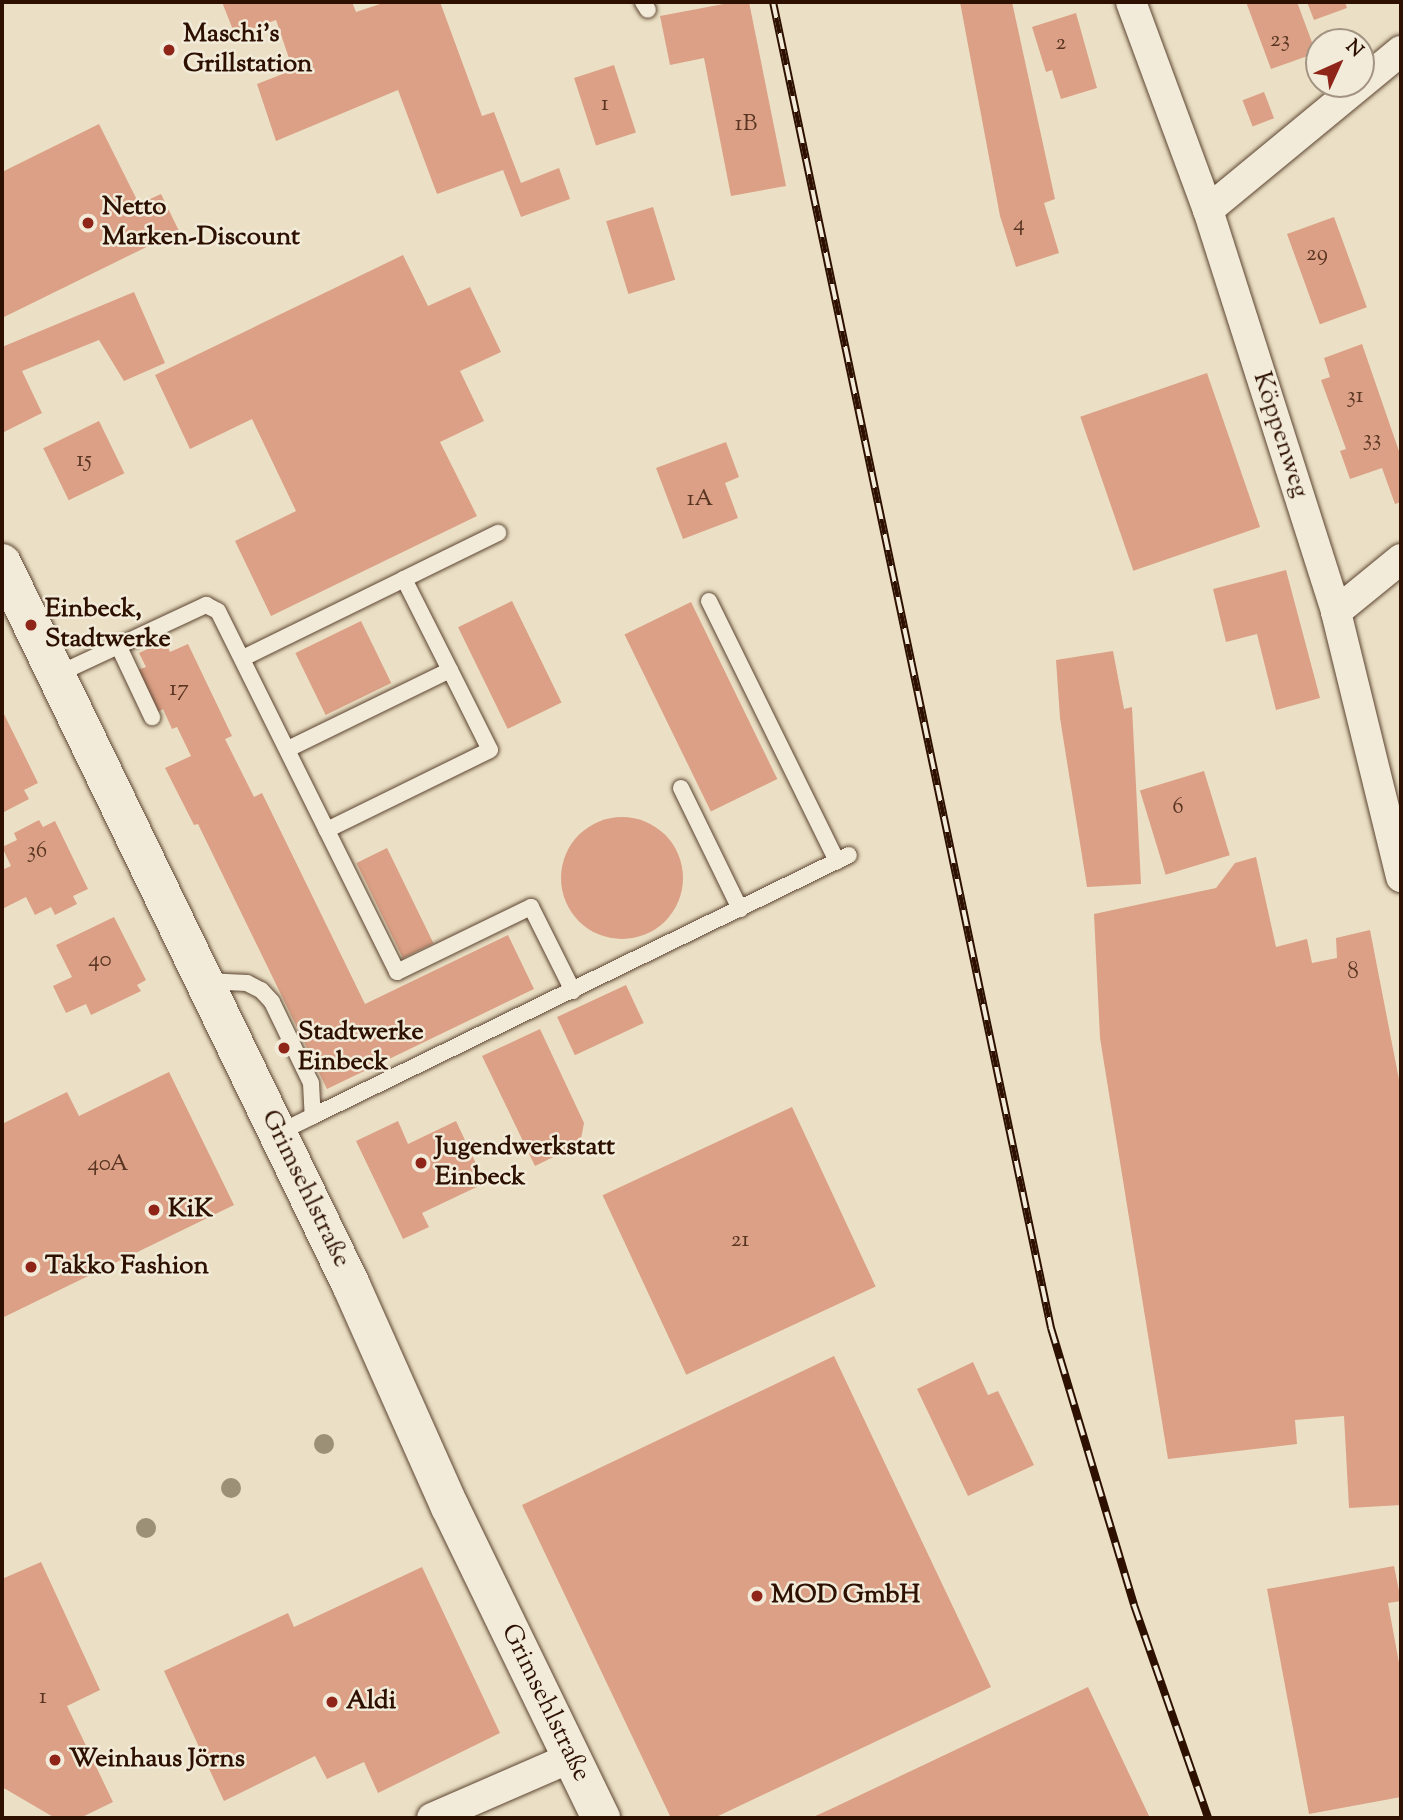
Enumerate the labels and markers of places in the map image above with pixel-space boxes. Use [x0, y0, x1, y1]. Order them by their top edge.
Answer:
place label: Maschi's Grillstation [183, 19, 312, 80]
marker: Maschi's Grillstation [161, 42, 177, 58]
place label: Netto Marken-Discount [102, 192, 300, 254]
marker: Netto Marken-Discount [80, 215, 96, 231]
place label: Einbeck, Stadtwerke [45, 594, 171, 656]
marker: Einbeck, Stadtwerke [23, 617, 39, 633]
place label: Stadtwerke Einbeck [298, 1017, 424, 1078]
marker: Stadtwerke Einbeck [276, 1040, 292, 1056]
place label: Jugendwerkstatt Einbeck [435, 1132, 615, 1194]
marker: Jugendwerkstatt Einbeck [413, 1155, 429, 1171]
place label: KiK [168, 1194, 213, 1226]
marker: KiK [146, 1202, 162, 1218]
place label: Takko Fashion [45, 1251, 209, 1283]
marker: Takko Fashion [23, 1259, 39, 1275]
place label: MOD GmbH [771, 1580, 920, 1612]
marker: MOD GmbH [749, 1588, 765, 1604]
place label: Aldi [346, 1686, 396, 1718]
marker: Aldi [324, 1694, 340, 1710]
place label: Weinhaus Jörns [69, 1744, 245, 1776]
marker: Weinhaus Jörns [47, 1752, 63, 1768]

